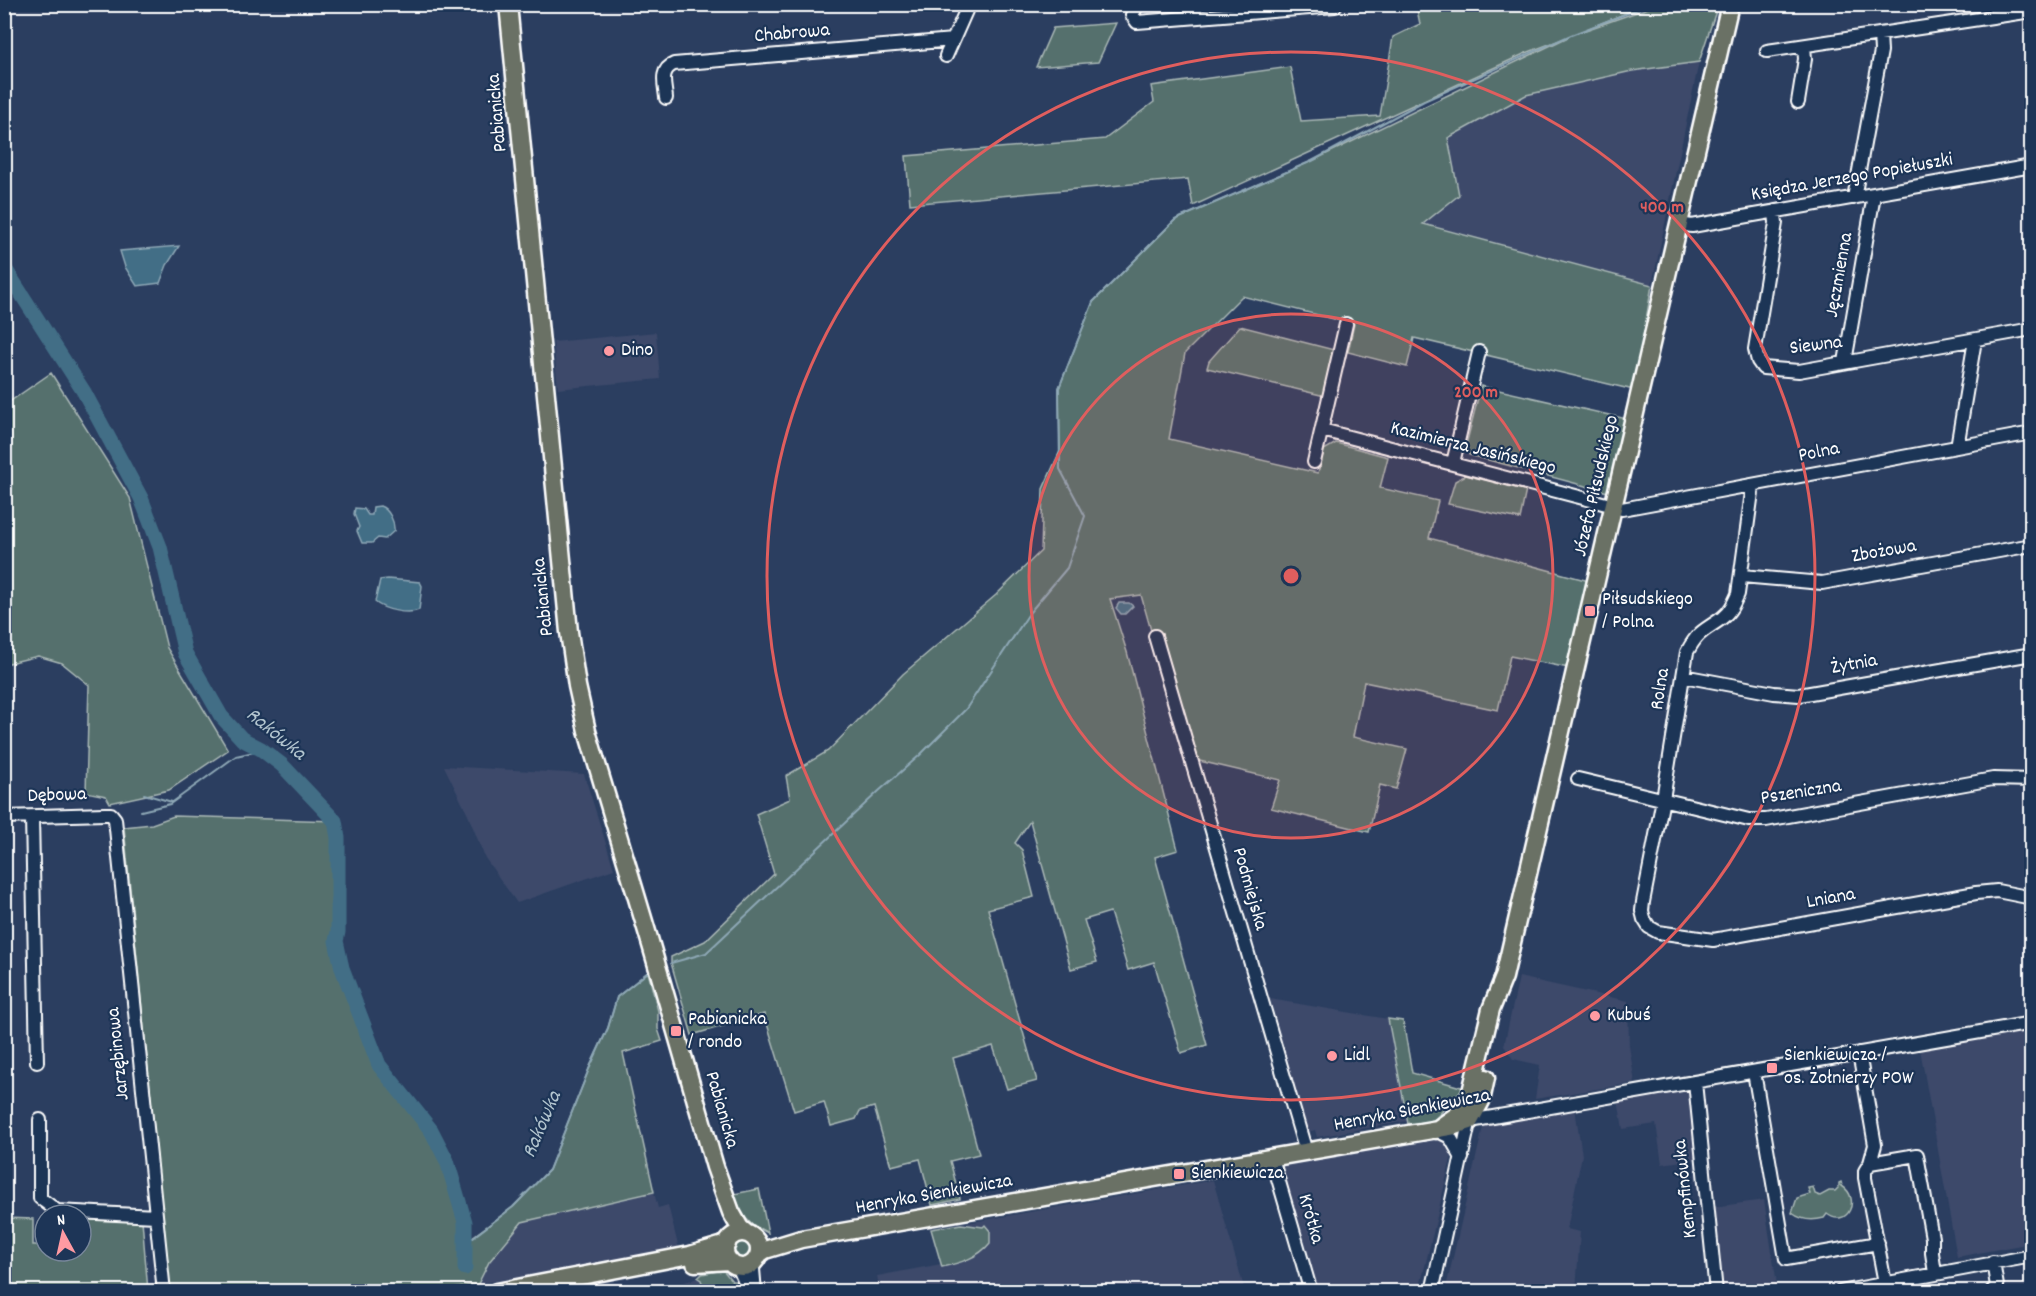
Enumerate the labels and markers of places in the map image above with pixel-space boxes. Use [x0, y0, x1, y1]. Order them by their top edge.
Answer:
place label: Dino [621, 337, 653, 365]
marker: Dino [602, 344, 616, 358]
centre of rings [1281, 566, 1301, 586]
place label: Piłsudskiego / Polna [1602, 586, 1693, 637]
marker: Piłsudskiego / Polna [1583, 604, 1597, 618]
place label: Kubuś [1607, 1002, 1651, 1030]
place label: Pabianicka / rondo [688, 1006, 767, 1057]
marker: Kubuś [1588, 1009, 1602, 1023]
marker: Pabianicka / rondo [669, 1024, 683, 1038]
place label: Lidl [1344, 1042, 1370, 1070]
place label: Sienkiewicza / os. Żołnierzy POW [1784, 1042, 1914, 1093]
marker: Lidl [1325, 1049, 1339, 1063]
marker: Sienkiewicza / os. Żołnierzy POW [1765, 1061, 1779, 1075]
place label: Sienkiewicza [1191, 1160, 1284, 1188]
marker: Sienkiewicza [1172, 1167, 1186, 1181]

